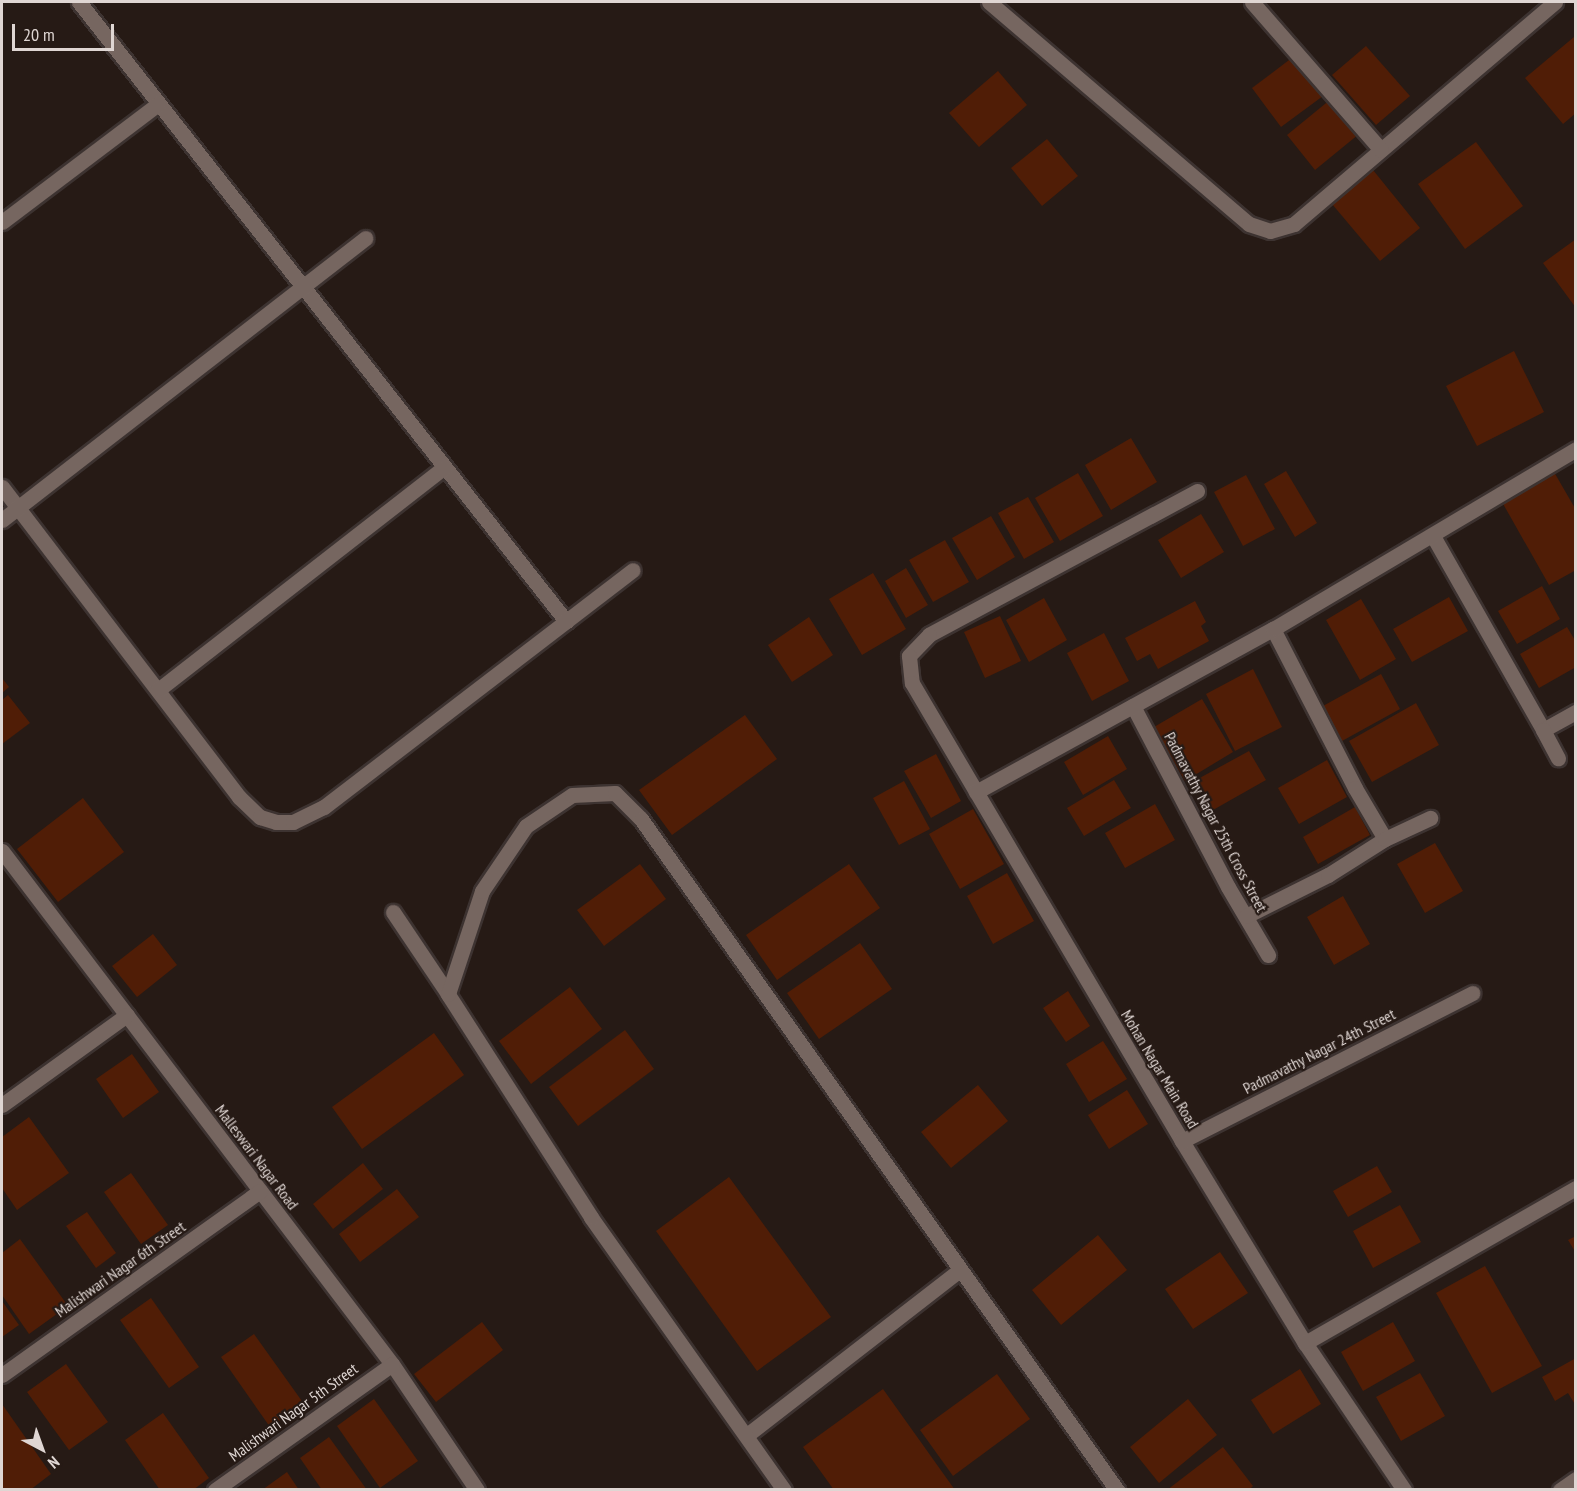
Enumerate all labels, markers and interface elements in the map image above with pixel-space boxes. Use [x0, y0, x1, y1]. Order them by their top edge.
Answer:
scale bar [15, 12, 117, 50]
text: 20 m [23, 23, 55, 46]
street label: Padmavathy Nagar 25th Cross Street [1160, 729, 1272, 915]
street label: Padmavathy Nagar 24th Street [1239, 1004, 1399, 1098]
street label: Mohan Nagar Main Road [1117, 1006, 1203, 1132]
street label: Malleswari Nagar Road [211, 1101, 303, 1213]
street label: Malishwari Nagar 6th Street [51, 1217, 189, 1321]
street label: Malishwari Nagar 5th Street [225, 1359, 361, 1465]
north arrow [12, 1419, 72, 1479]
text: N [44, 1452, 64, 1473]

